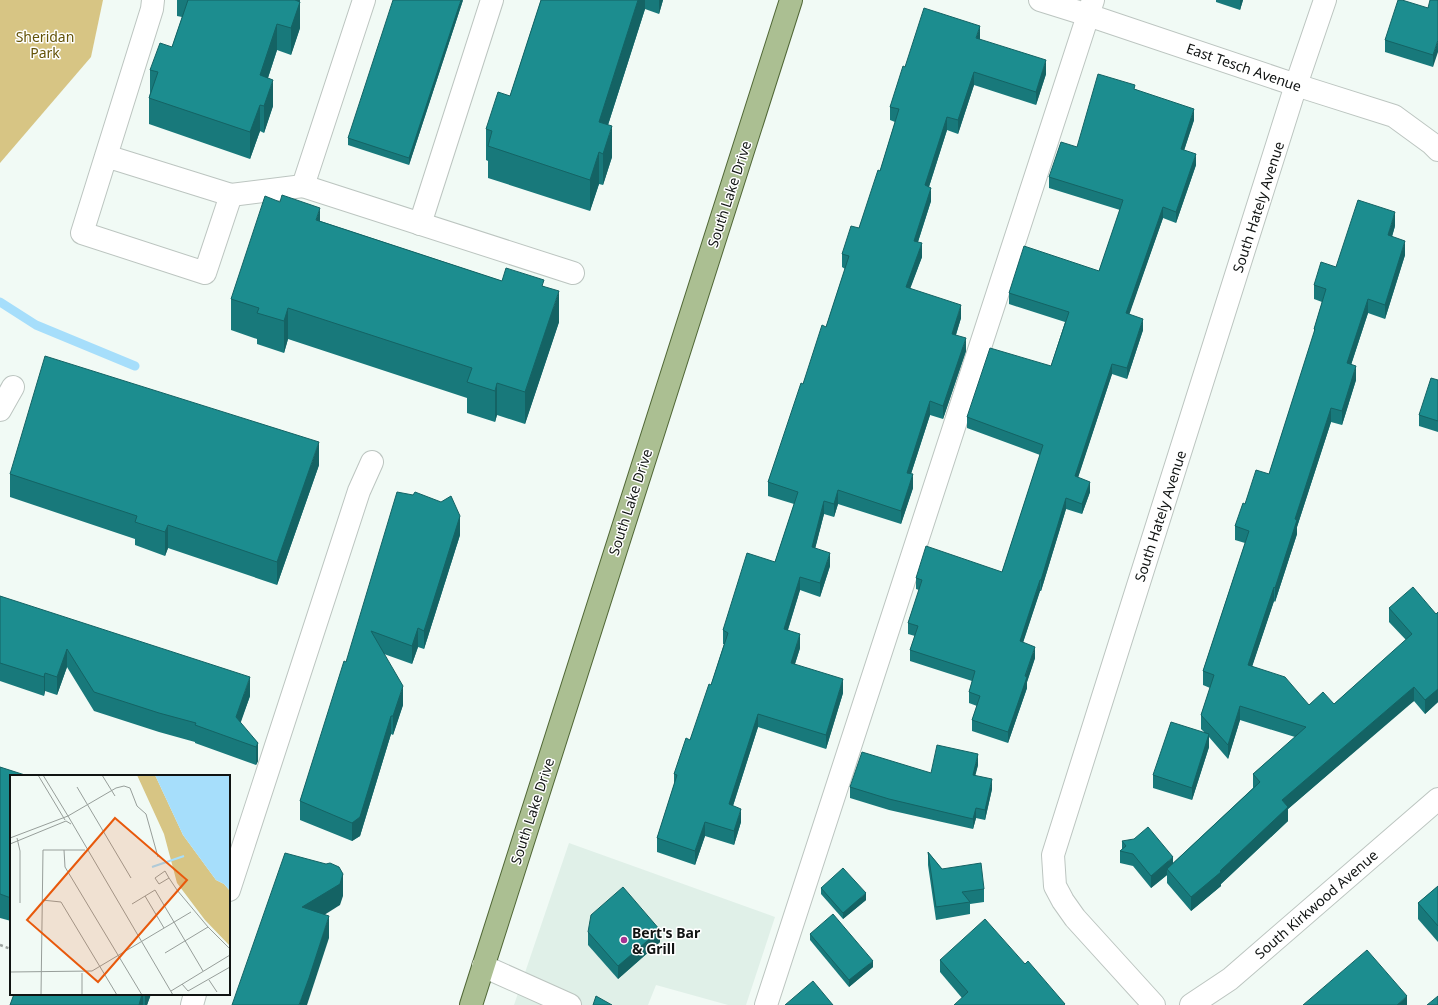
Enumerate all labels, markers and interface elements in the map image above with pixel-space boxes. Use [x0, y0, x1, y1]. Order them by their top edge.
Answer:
park label: Sheridan Park [16, 27, 74, 62]
street label: East Tesch Avenue [1184, 38, 1304, 96]
street label: South Lake Drive [703, 138, 755, 250]
street label: South Hately Avenue [1228, 139, 1288, 275]
street label: South Lake Drive [604, 446, 656, 558]
street label: South Hately Avenue [1130, 448, 1190, 584]
street label: South Lake Drive [506, 755, 558, 867]
inset map [10, 775, 230, 995]
street label: South Kirkwood Avenue [1251, 845, 1382, 963]
place label: Bert's Bar & Grill [632, 923, 701, 958]
marker: Bert's Bar & Grill [619, 935, 629, 945]

